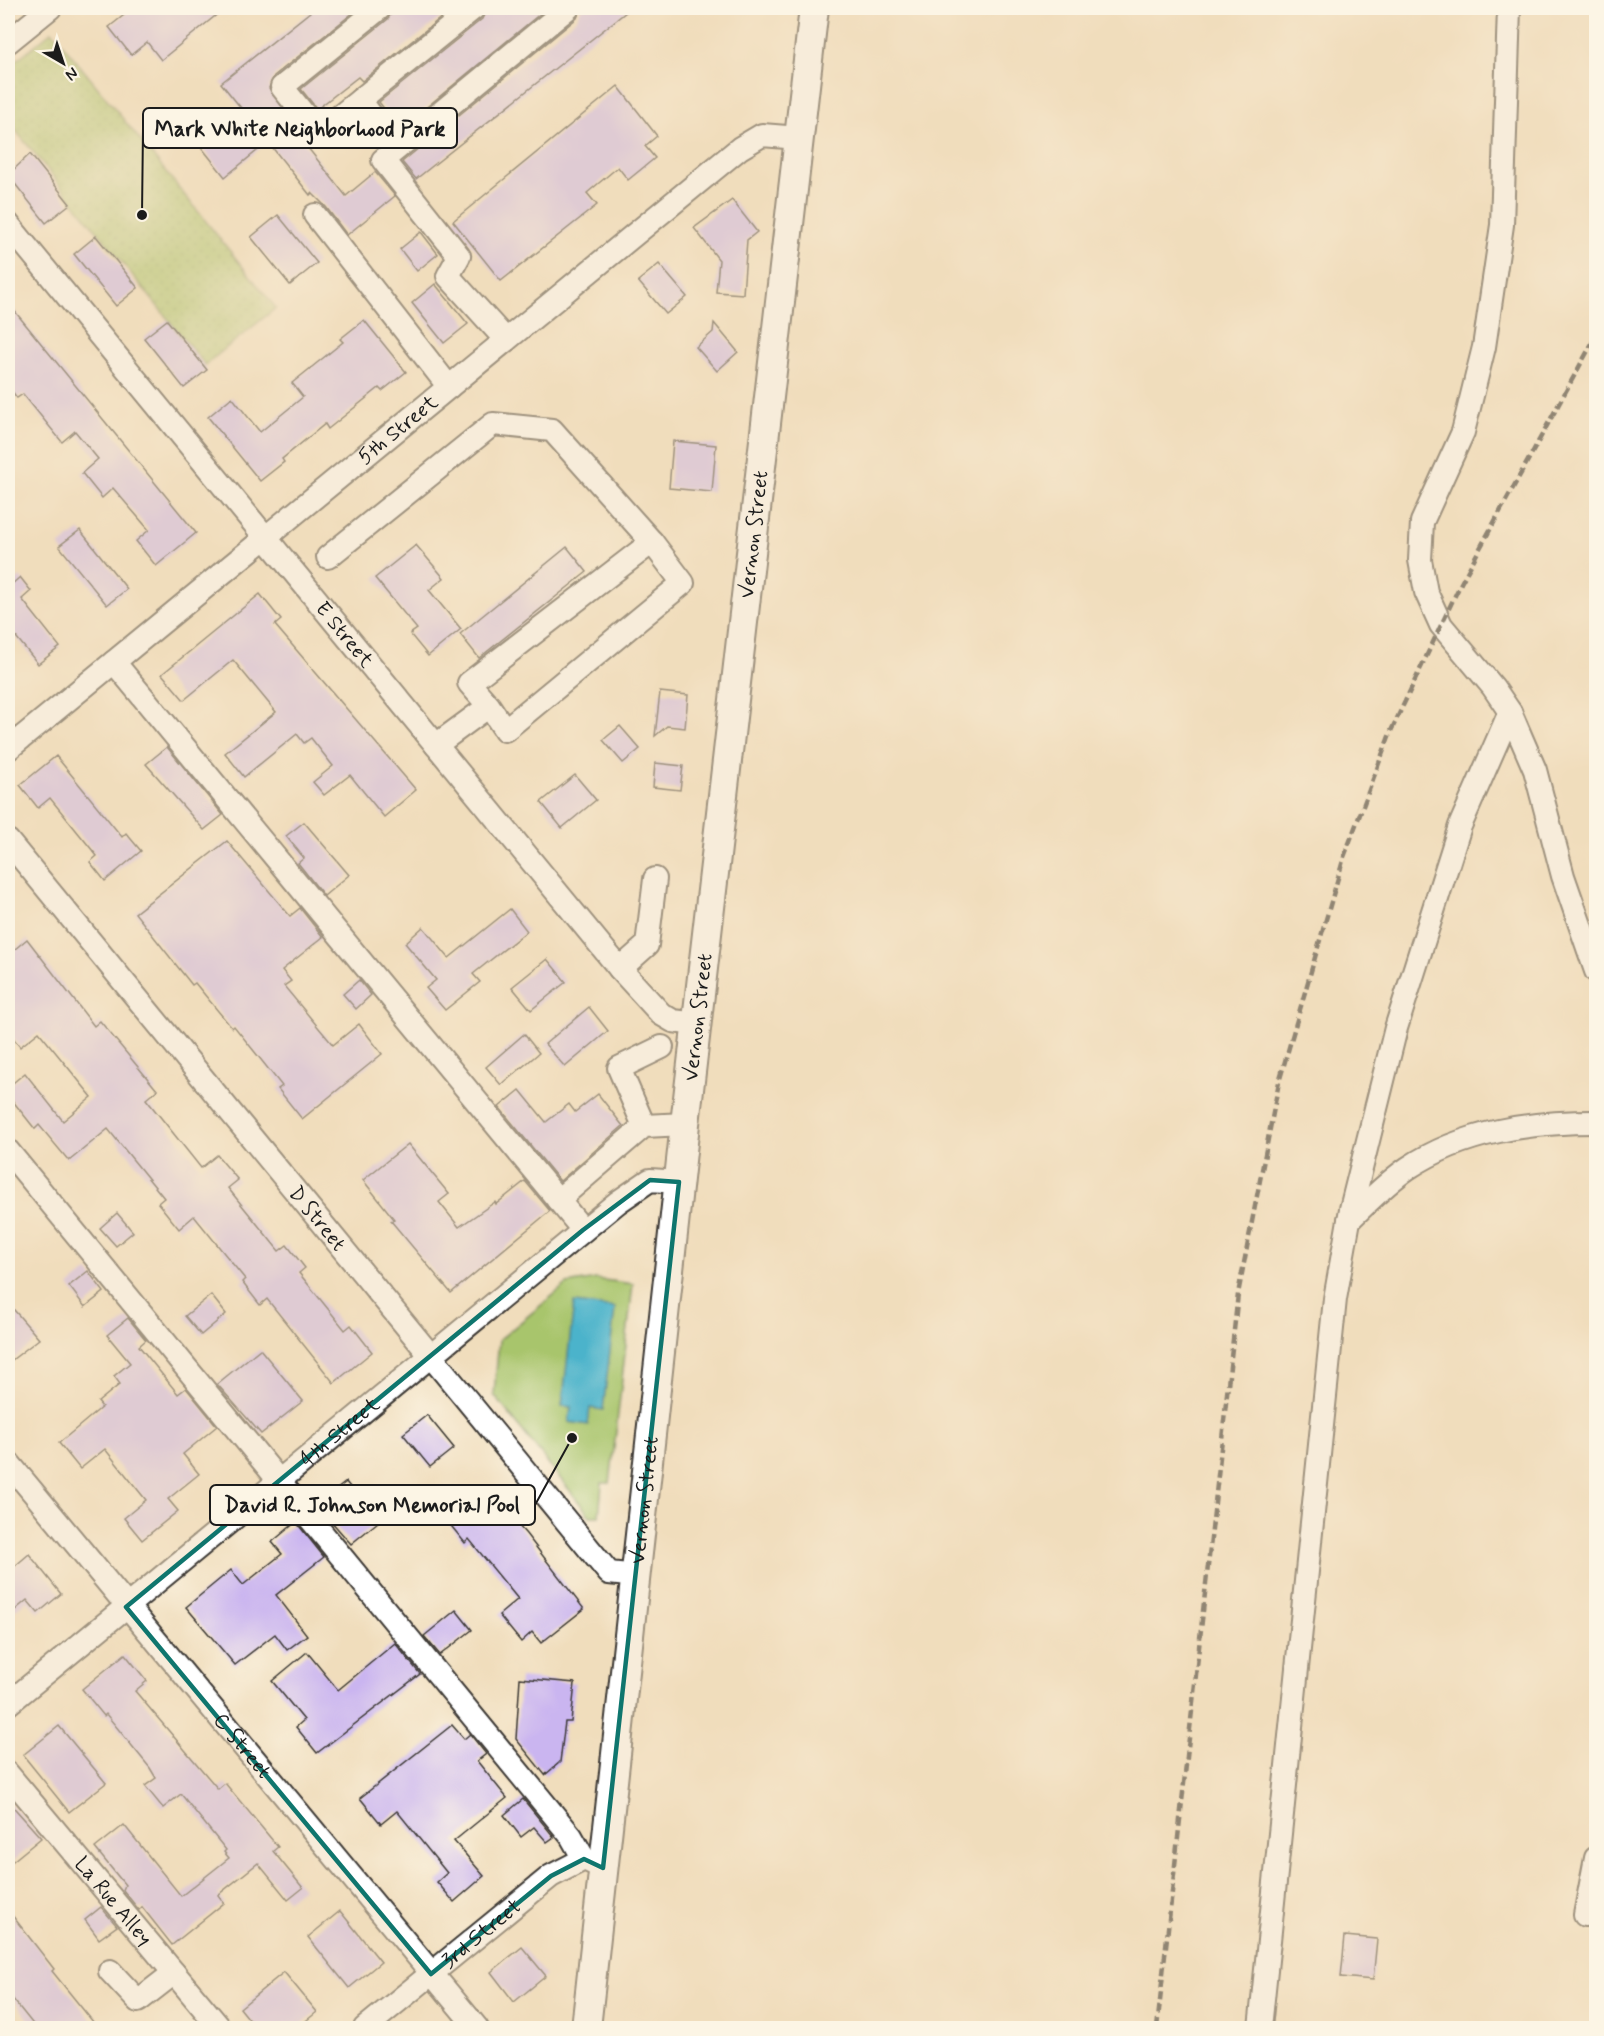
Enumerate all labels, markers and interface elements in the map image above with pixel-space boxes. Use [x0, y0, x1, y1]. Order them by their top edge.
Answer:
north arrow [33, 33, 93, 93]
text: N [61, 62, 82, 85]
callout: Mark White Neighborhood Park [143, 108, 457, 148]
text: Mark White Neighborhood Park [155, 116, 445, 145]
street label: 5th Street [352, 388, 445, 471]
street label: Vernon Street [733, 469, 775, 600]
street label: E Street [309, 596, 380, 675]
street label: Vernon Street [677, 952, 720, 1083]
street label: D Street [282, 1180, 352, 1257]
street label: 4th Street [294, 1391, 386, 1473]
street label: Vernon Street [624, 1435, 666, 1566]
callout: David R. Johnson Memorial Pool [210, 1485, 535, 1525]
text: David R. Johnson Memorial Pool [224, 1492, 521, 1520]
street label: C Street [207, 1707, 278, 1785]
street label: La Rue Alley [68, 1851, 158, 1952]
street label: 3rd Street [436, 1893, 528, 1975]

